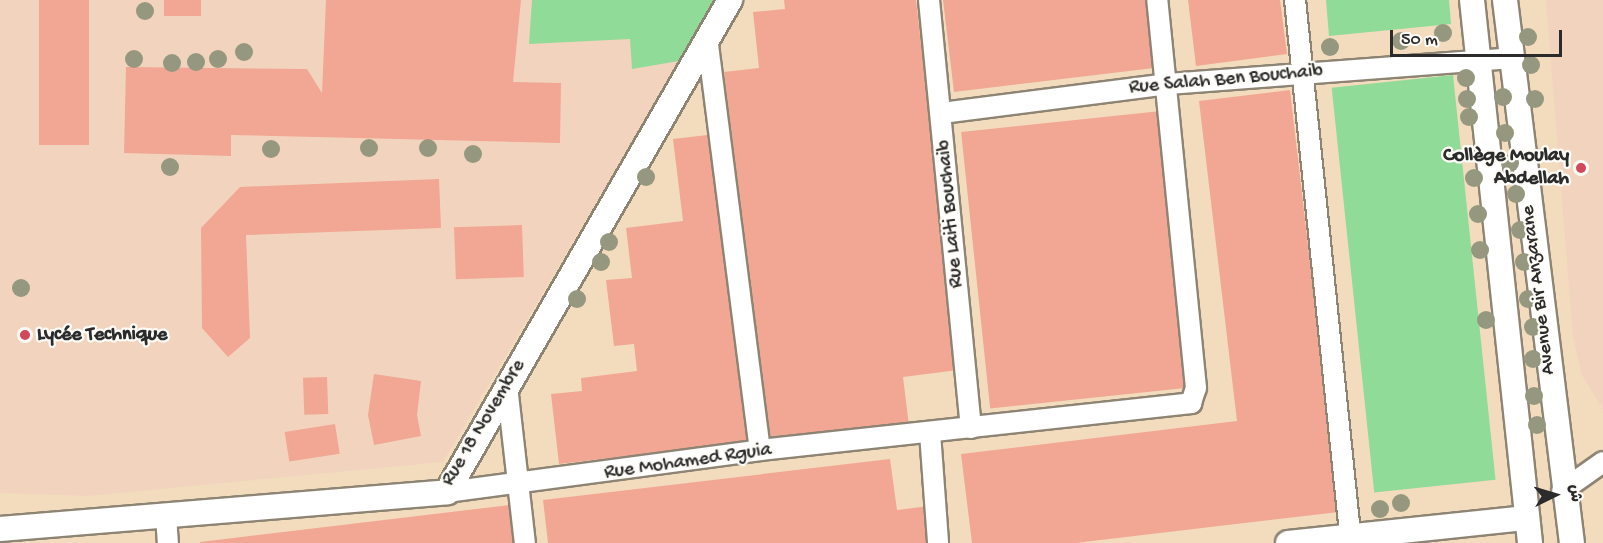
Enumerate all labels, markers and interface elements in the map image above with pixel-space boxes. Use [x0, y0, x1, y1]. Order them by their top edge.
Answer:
scale bar [1393, 18, 1566, 56]
text: 50 m [1401, 30, 1438, 51]
street label: Rue Salah Ben Bouchaib [1128, 60, 1324, 100]
street label: Rue Laiti Bouchaib [933, 139, 969, 289]
place label: Collège Moulay Abdellah [1443, 144, 1569, 191]
marker: Collège Moulay Abdellah [1574, 161, 1588, 175]
street label: Avenue Bir Anzarane [1517, 204, 1561, 376]
place label: Lycée Technique [37, 323, 167, 347]
marker: Lycée Technique [18, 328, 32, 342]
street label: Rue 18 Novembre [437, 355, 531, 491]
street label: Rue Mohamed Rguia [603, 438, 773, 486]
north arrow [1525, 465, 1585, 525]
text: ش [1563, 484, 1584, 503]

